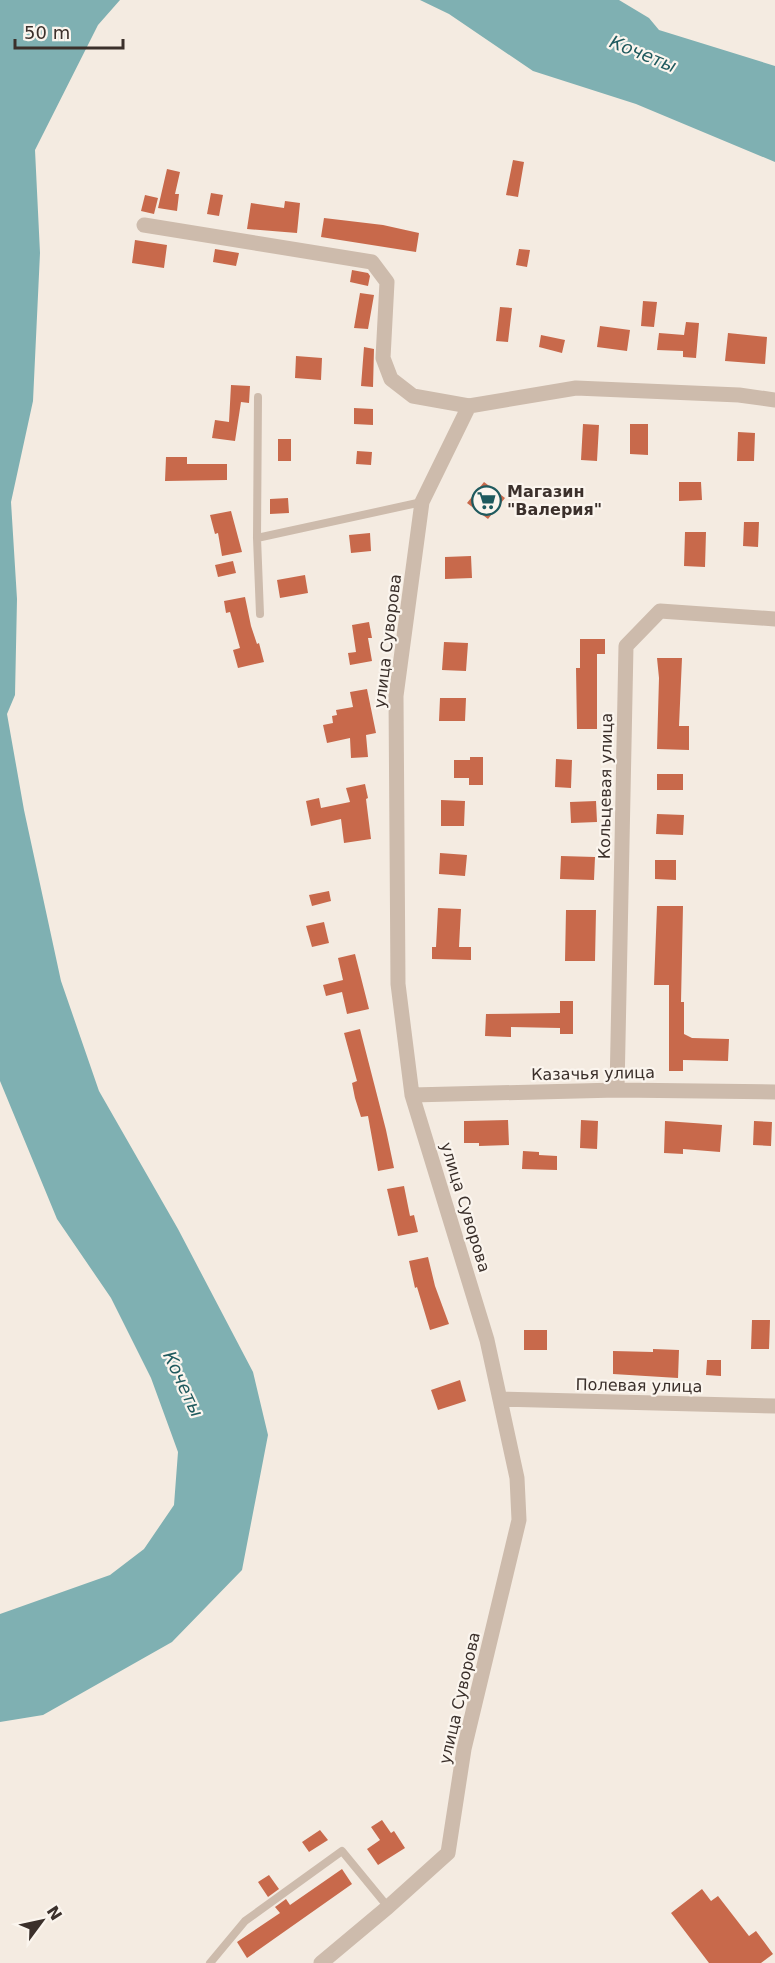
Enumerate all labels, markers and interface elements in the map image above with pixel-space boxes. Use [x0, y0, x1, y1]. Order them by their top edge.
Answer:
scale bar [15, 12, 123, 50]
text: 50 m [24, 22, 70, 43]
water label: Кочеты [607, 31, 680, 76]
place label: Магазин "Валерия" [507, 482, 602, 519]
supermarket icon: Магазин "Валерия" [470, 484, 502, 516]
street label: улица Суворова [370, 573, 405, 709]
street label: Кольцевая улица [595, 713, 616, 859]
street label: Казачья улица [531, 1063, 655, 1084]
street label: улица Суворова [437, 1140, 494, 1274]
water label: Кочеты [159, 1348, 208, 1420]
street label: Полевая улица [576, 1375, 702, 1396]
street label: улица Суворова [435, 1630, 484, 1766]
north arrow [12, 1891, 72, 1951]
text: N [43, 1902, 66, 1924]

